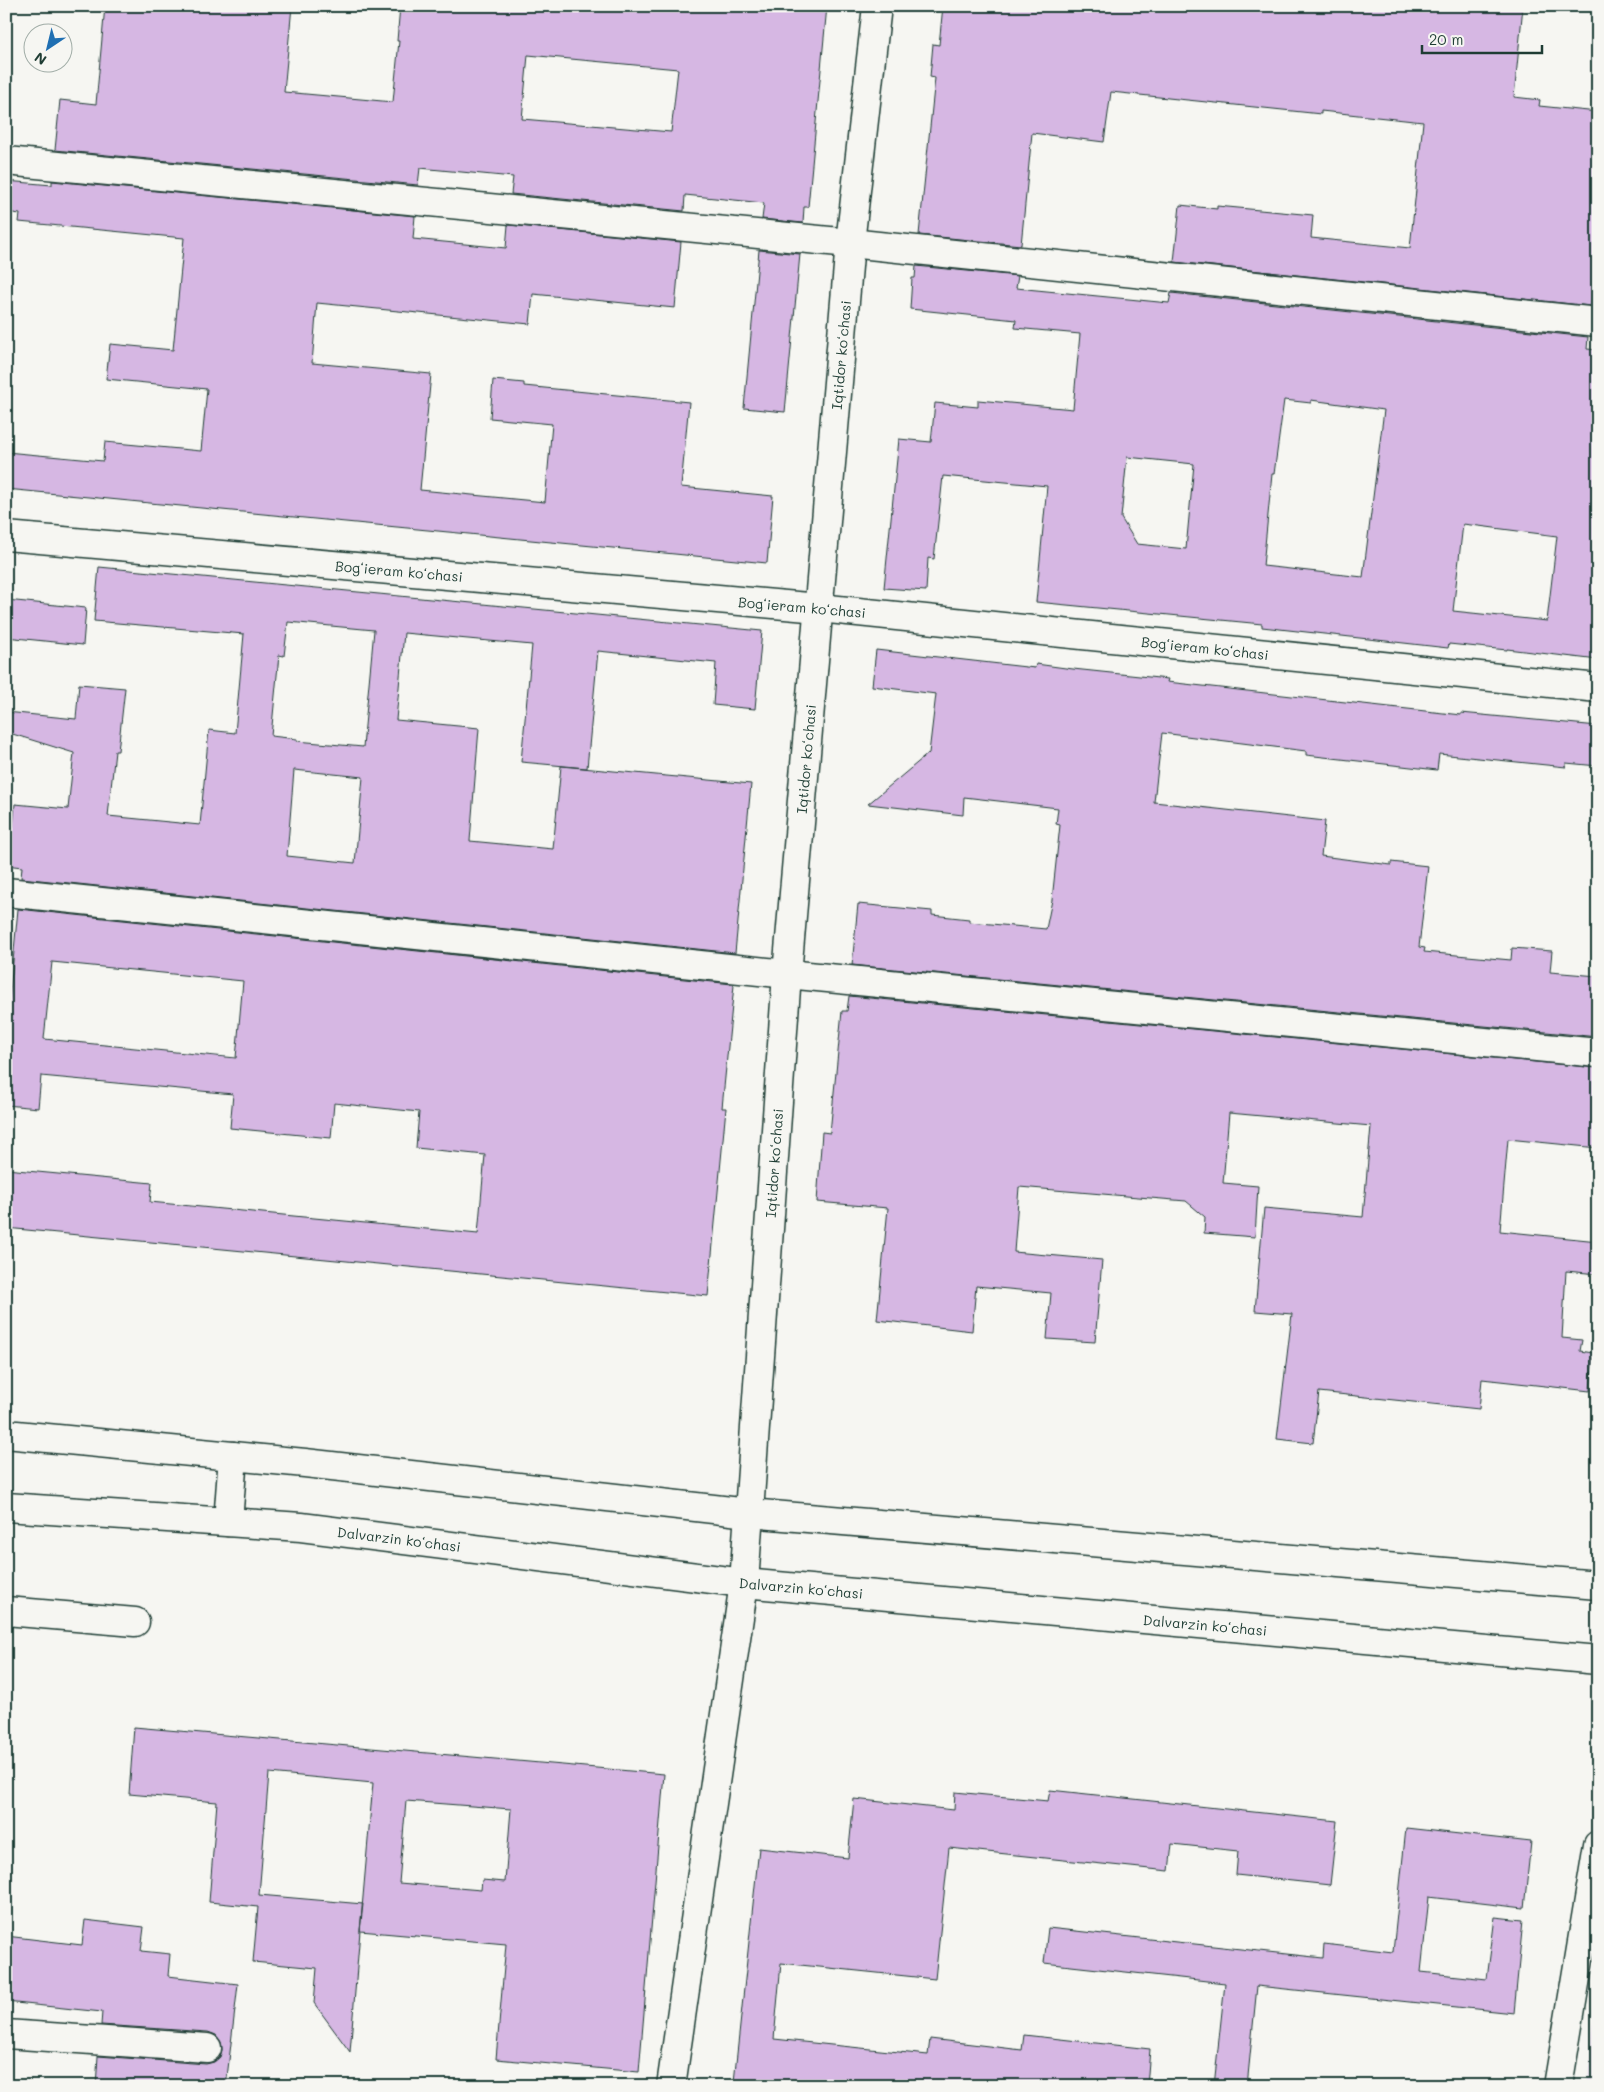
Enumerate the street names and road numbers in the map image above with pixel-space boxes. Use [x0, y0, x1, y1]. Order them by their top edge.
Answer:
street label: Iqtidor koʻchasi [827, 300, 855, 410]
street label: Bogʻieram koʻchasi [334, 556, 464, 586]
street label: Bogʻieram koʻchasi [737, 592, 867, 622]
street label: Bogʻieram koʻchasi [1140, 632, 1270, 664]
street label: Iqtidor koʻchasi [792, 704, 820, 814]
street label: Iqtidor koʻchasi [761, 1108, 787, 1218]
street label: Dalvarzin koʻchasi [336, 1522, 462, 1556]
street label: Dalvarzin koʻchasi [738, 1573, 864, 1603]
street label: Dalvarzin koʻchasi [1142, 1610, 1268, 1640]

